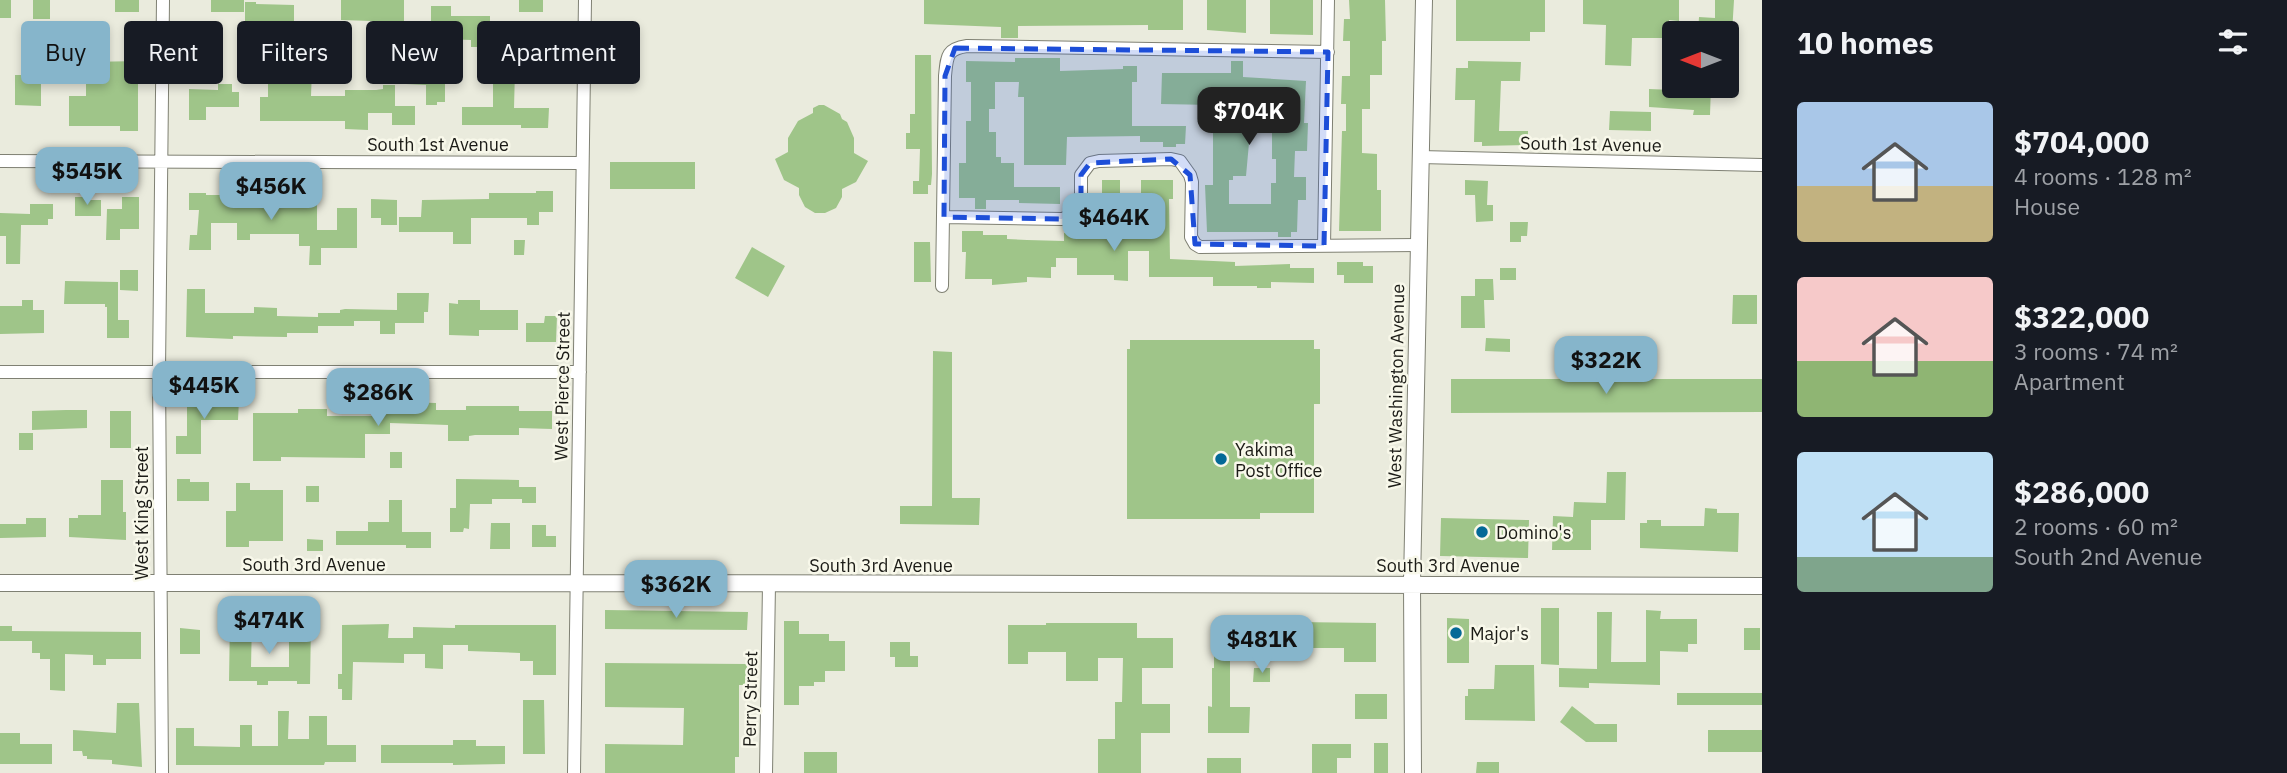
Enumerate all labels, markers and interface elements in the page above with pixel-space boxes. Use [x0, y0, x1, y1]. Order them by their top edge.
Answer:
chip: Buy [21, 21, 110, 84]
chip: Rent [124, 21, 223, 84]
chip: Filters [237, 21, 352, 84]
chip: New [366, 21, 463, 84]
chip: Apartment [477, 21, 640, 84]
north arrow [1662, 21, 1740, 98]
map controls [1662, 21, 1739, 98]
text: 10 homes [1797, 23, 1934, 62]
icon: filters [2214, 23, 2252, 61]
pin: $704K [1200, 88, 1298, 147]
text: $704K [1213, 95, 1285, 125]
text: $704,000 [2014, 122, 2149, 161]
icon: home [1853, 130, 1937, 214]
street label: South 1st Avenue [1520, 131, 1662, 157]
street label: South 1st Avenue [367, 133, 509, 156]
pin: $545K [38, 148, 136, 207]
text: $545K [51, 155, 123, 185]
text: 4 rooms · 128 m² [2014, 161, 2192, 191]
pin: $456K [222, 162, 320, 222]
text: $456K [235, 170, 307, 200]
text: House [2014, 191, 2080, 221]
pin: $464K [1065, 194, 1163, 253]
text: $464K [1078, 201, 1150, 231]
street label: West Washington Avenue [1383, 283, 1409, 488]
text: $322,000 [2014, 297, 2149, 336]
icon: home [1853, 305, 1937, 389]
street label: West Pierce Street [549, 311, 575, 461]
pin: $322K [1557, 336, 1655, 396]
text: 3 rooms · 74 m² [2014, 336, 2178, 366]
text: $322K [1570, 344, 1642, 374]
pin: $445K [155, 362, 253, 421]
text: Apartment [2014, 366, 2125, 396]
pin: $286K [329, 368, 427, 428]
text: $445K [168, 369, 240, 399]
text: $286K [342, 376, 414, 406]
place label: Yakima Post Office [1235, 438, 1323, 482]
street label: West King Street [130, 446, 153, 580]
marker: Yakima Post Office [1213, 451, 1229, 467]
text: $286,000 [2014, 472, 2149, 511]
icon: home [1853, 480, 1937, 564]
text: 2 rooms · 60 m² [2014, 511, 2178, 541]
place label: Domino's [1496, 521, 1571, 544]
marker: Domino's [1474, 524, 1490, 540]
text: South 2nd Avenue [2014, 541, 2202, 571]
street label: South 3rd Avenue [242, 553, 386, 576]
street label: South 3rd Avenue [809, 554, 953, 577]
street label: South 3rd Avenue [1376, 554, 1520, 577]
pin: $362K [627, 560, 725, 620]
text: $362K [640, 568, 712, 598]
pin: $474K [220, 596, 318, 656]
text: $474K [233, 604, 305, 634]
pin: $481K [1213, 616, 1311, 675]
place label: Major's [1470, 622, 1529, 645]
text: $481K [1226, 623, 1298, 653]
marker: Major's [1448, 625, 1464, 641]
street label: Perry Street [738, 651, 762, 747]

